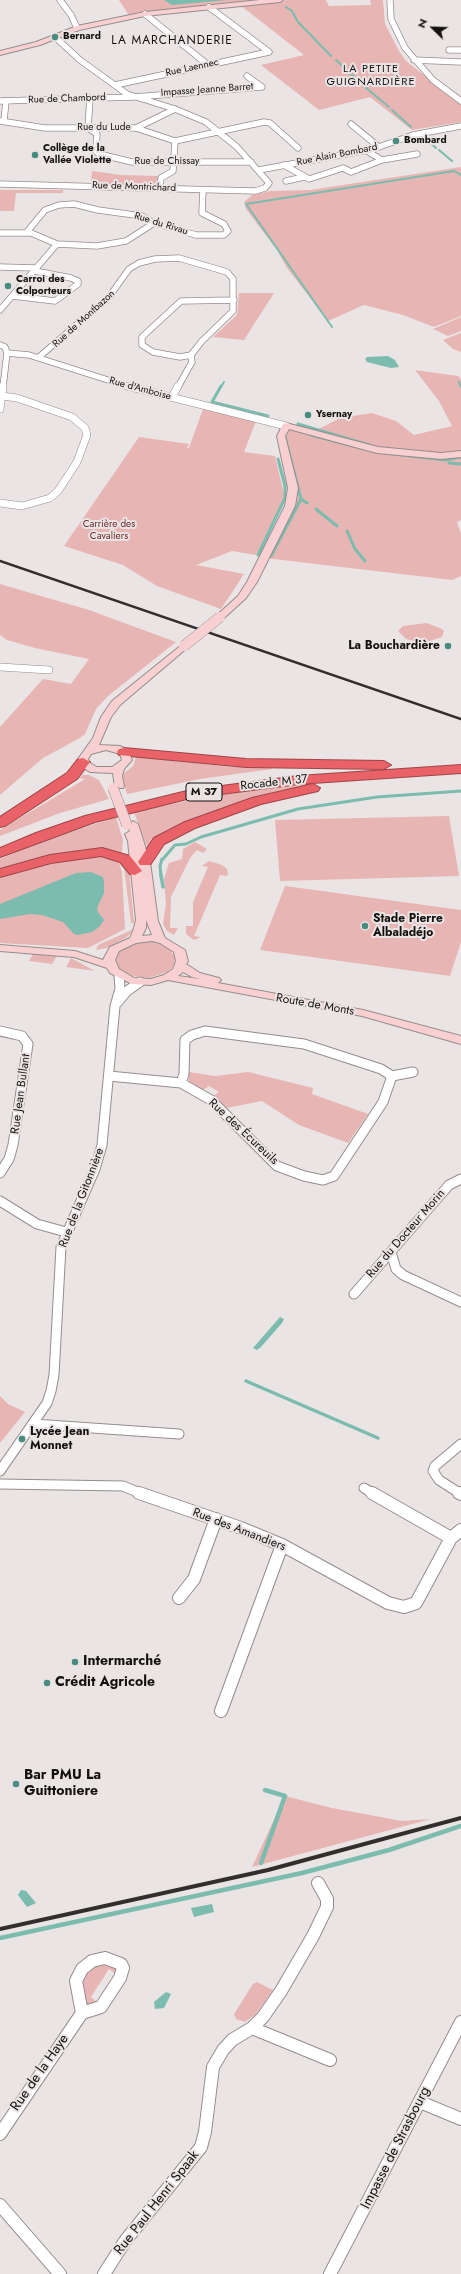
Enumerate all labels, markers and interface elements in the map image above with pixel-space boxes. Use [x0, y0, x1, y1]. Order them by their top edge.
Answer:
north arrow [413, 8, 453, 48]
text: N [413, 16, 431, 30]
place label: Bernard [63, 31, 101, 43]
marker: Bernard [50, 32, 60, 42]
district label: LA MARCHANDERIE [111, 34, 233, 48]
street label: Rue Laennec [164, 57, 220, 79]
district label: LA PETITE GUIGNARDIÈRE [326, 62, 416, 88]
street label: Impasse Jeanne Barret [160, 81, 254, 99]
street label: Rue de Chambord [28, 92, 106, 106]
street label: Rue du Lude [77, 122, 131, 134]
place label: Bombard [404, 135, 447, 147]
marker: Bombard [391, 136, 401, 146]
street label: Rue Alain Bombard [296, 141, 378, 169]
place label: Collège de la Vallée Violette [43, 143, 111, 166]
marker: Collège de la Vallée Violette [30, 150, 40, 160]
street label: Rue de Chissay [135, 156, 199, 168]
street label: Rue de Montrichard [92, 180, 176, 194]
street label: Rue du Rivau [133, 210, 189, 238]
place label: Carroi des Colporteurs [16, 274, 71, 298]
marker: Carroi des Colporteurs [3, 281, 13, 291]
street label: Rue de Montbazon [50, 288, 118, 350]
street label: Rue d'Amboise [108, 375, 172, 403]
place label: Ysernay [316, 409, 352, 421]
marker: Ysernay [303, 410, 313, 420]
park label: Carrière des Cavaliers [83, 519, 135, 542]
place label: La Bouchardière [348, 639, 440, 653]
marker: La Bouchardière [443, 641, 453, 651]
street label: Rocade M 37 [240, 772, 308, 794]
road number: M 37 [186, 783, 222, 801]
place label: Stade Pierre Albaladéjo [373, 912, 443, 940]
marker: Stade Pierre Albaladéjo [360, 921, 370, 931]
street label: Route de Monts [275, 991, 355, 1019]
street label: Rue Jean Bullant [8, 1053, 34, 1135]
street label: Rue des Écureuils [205, 1096, 281, 1168]
street label: Rue de la Gitonnière [56, 1146, 108, 1250]
street label: Rue du Docteur Morin [364, 1187, 448, 1281]
place label: Lycée Jean Monnet [30, 1425, 89, 1453]
marker: Lycée Jean Monnet [17, 1434, 27, 1444]
street label: Rue des Amandiers [190, 1506, 288, 1554]
place label: Intermarché [83, 1654, 161, 1670]
marker: Intermarché [70, 1657, 80, 1667]
place label: Crédit Agricole [55, 1675, 155, 1691]
marker: Crédit Agricole [42, 1678, 52, 1688]
place label: Bar PMU La Guittoniere [24, 1768, 101, 1800]
marker: Bar PMU La Guittoniere [11, 1779, 21, 1789]
street label: Rue de la Haye [7, 2031, 73, 2115]
street label: Impasse de Strasbourg [358, 2084, 434, 2212]
street label: Rue Paul Henri Spaak [111, 2147, 203, 2259]

